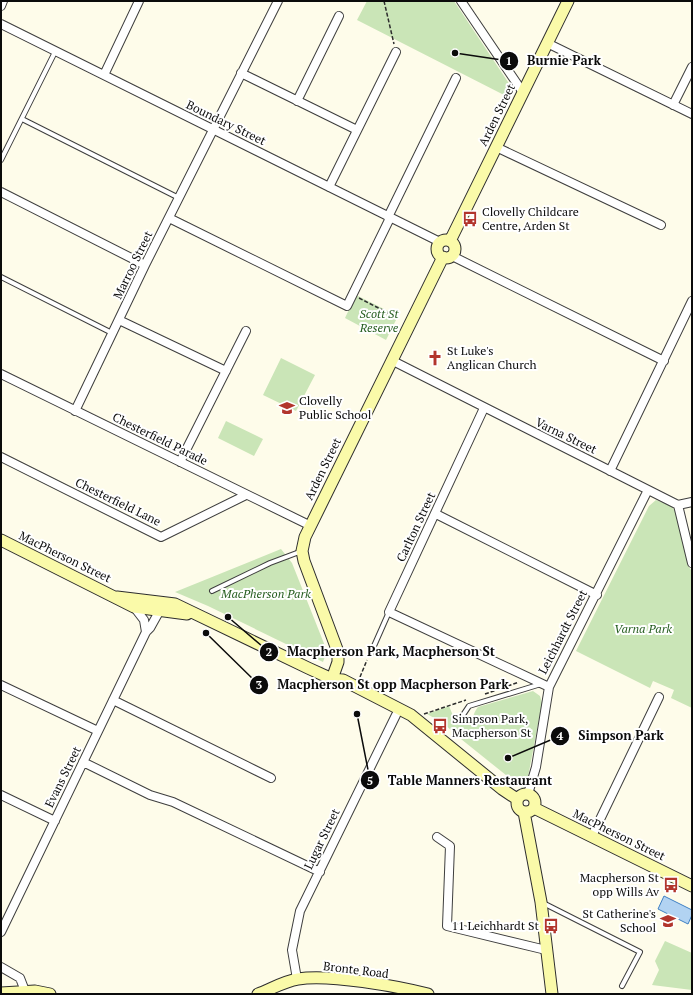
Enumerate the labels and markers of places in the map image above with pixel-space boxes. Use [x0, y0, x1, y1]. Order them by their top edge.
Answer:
callout: Burnie Park [499, 48, 609, 73]
place label: Clovelly Childcare Centre, Arden St [482, 204, 579, 233]
bus stop icon: Clovelly Childcare Centre, Arden St [461, 210, 479, 228]
place label: St Luke's Anglican Church [447, 343, 536, 372]
church icon: St Luke's Anglican Church [426, 349, 444, 367]
place label: Clovelly Public School [299, 393, 372, 422]
school or university icon: Clovelly Public School [278, 399, 296, 417]
callout: Macpherson Park, Macpherson St [259, 639, 503, 664]
callout: Macpherson St opp Macpherson Park [249, 672, 517, 697]
place label: Simpson Park, Macpherson St [452, 711, 532, 740]
bus stop icon: Simpson Park, Macpherson St [431, 717, 449, 735]
callout: Simpson Park [550, 723, 672, 748]
callout: Table Manners Restaurant [360, 768, 561, 793]
place label: Macpherson St opp Wills Av [580, 870, 660, 899]
bus stop icon: Macpherson St opp Wills Av [662, 876, 680, 894]
place label: St Catherine's School [582, 906, 656, 935]
school or university icon: St Catherine's School [659, 912, 677, 930]
bus stop icon: 11 Leichhardt St [542, 917, 560, 935]
place label: 11 Leichhardt St [452, 918, 540, 933]

